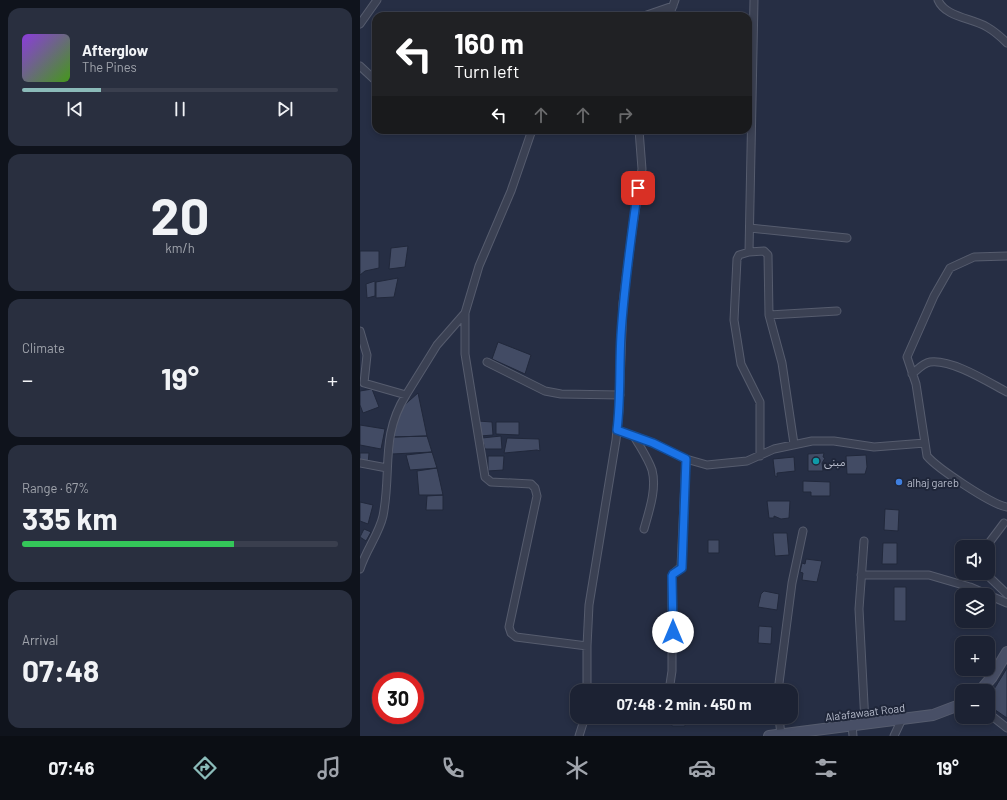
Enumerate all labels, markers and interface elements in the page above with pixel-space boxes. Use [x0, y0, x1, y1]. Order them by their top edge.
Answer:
text: 160 m [454, 26, 524, 60]
icon: left [388, 28, 440, 80]
text: Afterglow [82, 41, 148, 59]
text: The Pines [82, 59, 137, 75]
text: Turn left [454, 60, 520, 82]
icon: previous [64, 98, 86, 120]
icon: pause [169, 98, 191, 120]
icon: next [274, 98, 296, 120]
icon: left [488, 104, 510, 126]
icon: ahead [530, 104, 552, 126]
icon: ahead [572, 104, 594, 126]
icon: right [614, 104, 636, 126]
pin [621, 171, 655, 205]
icon: arrive [627, 177, 649, 199]
text: 20 [151, 183, 209, 245]
text: km/h [165, 240, 195, 256]
text: Climate [22, 340, 65, 356]
text: 19° [161, 360, 199, 396]
text: − [22, 366, 33, 392]
text: + [327, 366, 338, 392]
place label: مبنى [824, 455, 846, 469]
marker: مبنى [811, 456, 821, 466]
place label: alhaj gareb [907, 476, 959, 489]
marker: alhaj gareb [894, 477, 904, 487]
text: Range · 67% [22, 480, 89, 496]
text: 335 km [22, 500, 118, 536]
map controls [955, 540, 995, 724]
button: sound [955, 540, 995, 580]
button: layers [955, 588, 995, 628]
position arrow [652, 611, 694, 653]
text: Arrival [22, 632, 58, 648]
button: + [955, 636, 995, 676]
text: 07:48 [22, 652, 99, 688]
speed limit sign: 30 [372, 672, 424, 724]
button: − [955, 684, 995, 724]
text: 07:48 · 2 min · 450 m [617, 695, 751, 713]
street label: Ala'afawaat Road [824, 701, 906, 723]
icon: directions [191, 754, 219, 782]
icon: music [315, 754, 343, 782]
icon: phone [439, 754, 467, 782]
icon: climate [563, 754, 591, 782]
icon: car [688, 754, 716, 782]
icon: filters [812, 754, 840, 782]
text: 07:46 [48, 757, 94, 779]
text: 19° [936, 757, 959, 779]

